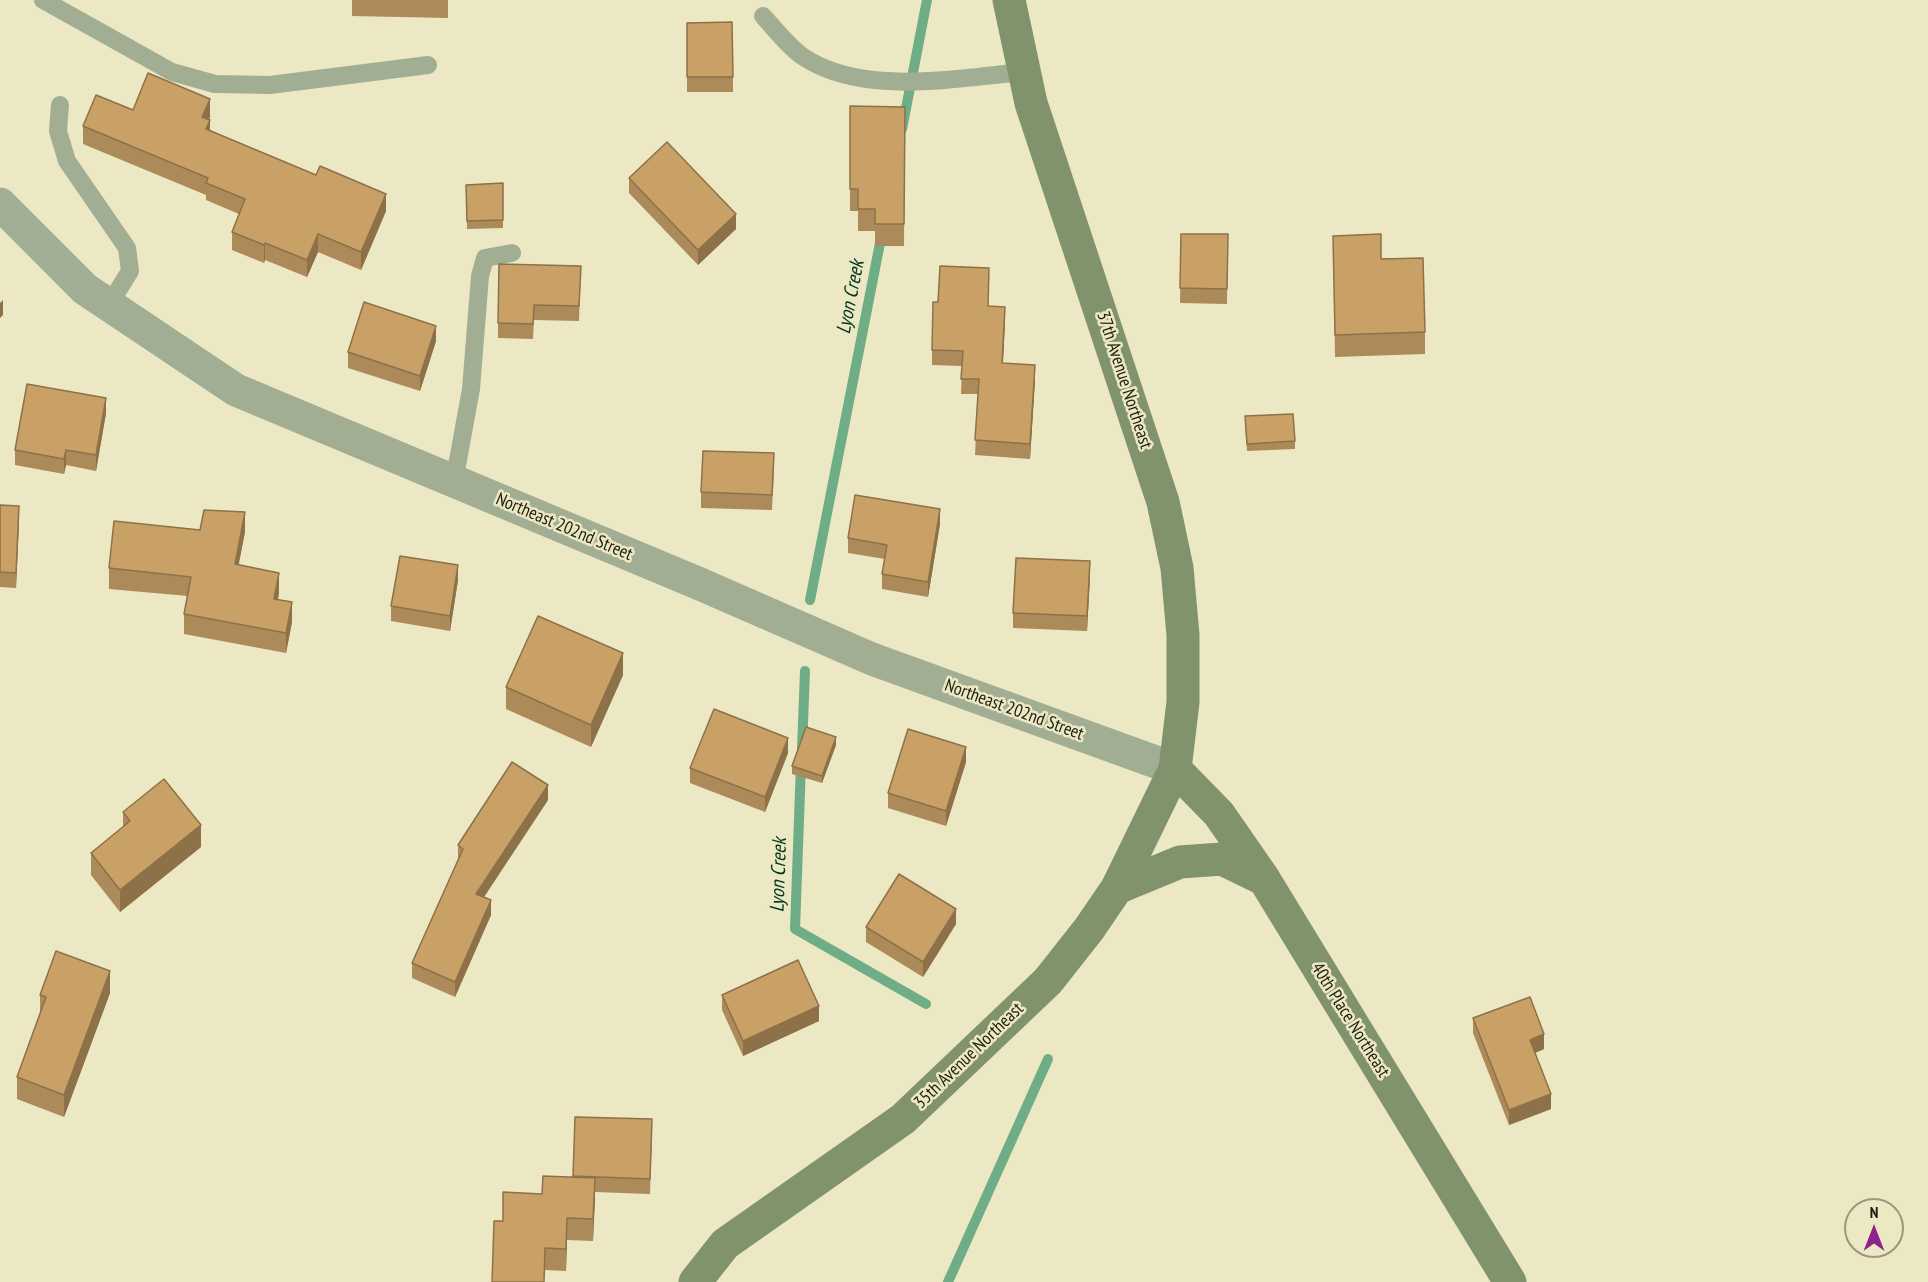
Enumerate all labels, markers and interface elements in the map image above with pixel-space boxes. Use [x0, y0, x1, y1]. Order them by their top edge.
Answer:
water label: Lyon Creek [832, 258, 870, 336]
street label: 37th Avenue Northeast [1092, 308, 1156, 452]
street label: Northeast 202nd Street [492, 488, 636, 566]
street label: Northeast 202nd Street [942, 675, 1086, 745]
water label: Lyon Creek [766, 837, 792, 913]
street label: 40th Place Northeast [1306, 959, 1394, 1081]
street label: 35th Avenue Northeast [910, 998, 1028, 1114]
north arrow [1844, 1198, 1904, 1258]
text: N [1870, 1202, 1878, 1222]

